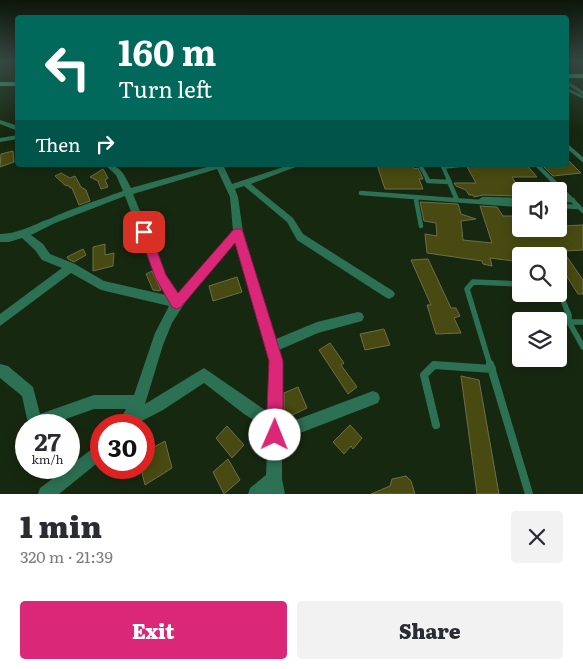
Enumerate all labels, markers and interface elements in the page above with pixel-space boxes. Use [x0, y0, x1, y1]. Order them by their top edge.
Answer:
text: 160 m [118, 25, 216, 77]
icon: left [35, 35, 100, 100]
text: Turn left [118, 72, 212, 105]
text: Then [35, 130, 81, 158]
icon: right [91, 130, 119, 158]
map controls [512, 182, 567, 367]
button: sound [512, 182, 567, 237]
pin [123, 211, 165, 253]
icon: arrive [130, 218, 158, 246]
button: search [512, 247, 567, 302]
button: layers [512, 312, 567, 367]
position arrow [248, 408, 300, 460]
speed limit sign: 30 [90, 414, 155, 479]
text: 27 [34, 422, 61, 459]
text: km/h [32, 450, 63, 468]
text: 1 min [20, 503, 102, 547]
button: close [511, 511, 563, 563]
text: 320 m · 21:39 [20, 544, 113, 568]
button: Exit [20, 601, 287, 659]
button: Share [297, 601, 563, 659]

